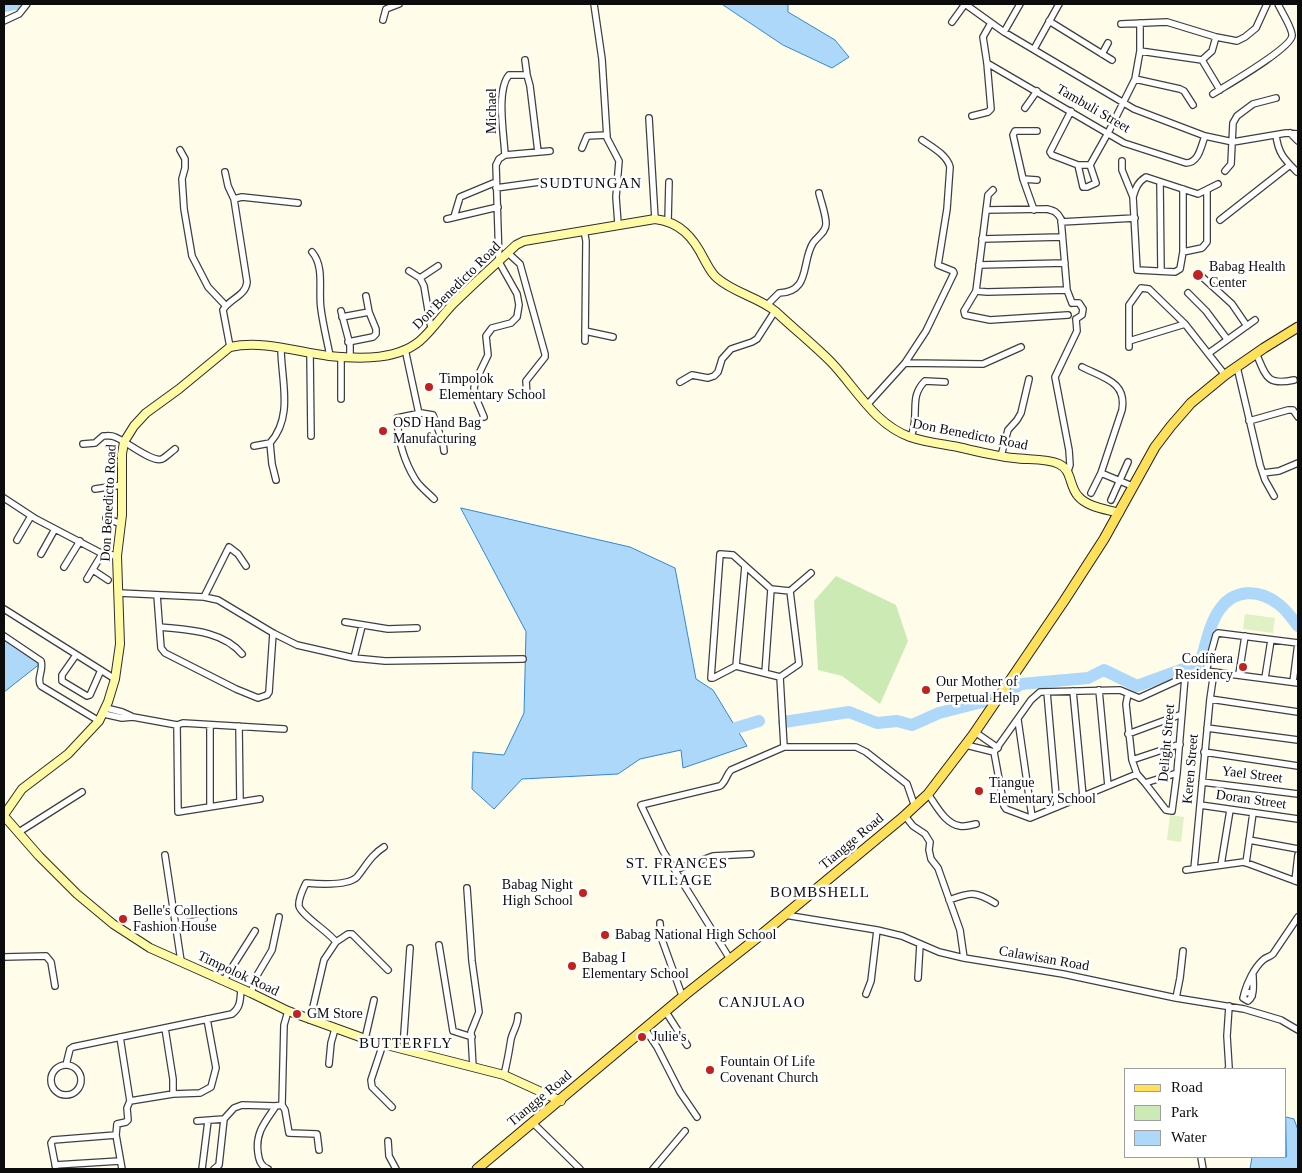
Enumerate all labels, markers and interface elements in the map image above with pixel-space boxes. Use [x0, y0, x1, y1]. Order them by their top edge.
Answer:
street label: Tambuli Street [1053, 81, 1133, 137]
street label: Michael [484, 88, 500, 134]
district label: SUDTUNGAN [539, 175, 643, 193]
street label: Don Benedicto Road [410, 239, 504, 333]
place label: Babag Health Center [1209, 259, 1286, 292]
marker: Babag Health Center [1191, 268, 1205, 282]
place label: Timpolok Elementary School [439, 371, 546, 404]
marker: Timpolok Elementary School [423, 381, 435, 393]
place label: OSD Hand Bag Manufacturing [393, 415, 481, 448]
street label: Don Benedicto Road [911, 416, 1029, 454]
marker: OSD Hand Bag Manufacturing [377, 425, 389, 437]
street label: Don Benedicto Road [98, 444, 120, 562]
place label: Codiñera Residency [1175, 651, 1233, 684]
marker: Codiñera Residency [1237, 661, 1249, 673]
place label: Our Mother of Perpetual Help [936, 674, 1020, 706]
marker: Our Mother of Perpetual Help [920, 684, 932, 696]
street label: Delight Street [1155, 703, 1179, 783]
street label: Keren Street [1180, 733, 1202, 805]
street label: Yael Street [1221, 763, 1283, 787]
place label: Tiangue Elementary School [989, 775, 1096, 808]
marker: Tiangue Elementary School [973, 785, 985, 797]
street label: Doran Street [1215, 787, 1287, 813]
street label: Tiangge Road [817, 810, 887, 874]
district label: ST. FRANCES VILLAGE [624, 855, 730, 890]
place label: Babag Night High School [502, 877, 573, 910]
district label: BOMBSHELL [769, 884, 871, 902]
marker: Babag Night High School [577, 887, 589, 899]
place label: Belle's Collections Fashion House [133, 903, 238, 936]
marker: Belle's Collections Fashion House [117, 913, 129, 925]
place label: Babag National High School [615, 927, 776, 943]
marker: Babag National High School [599, 929, 611, 941]
street label: Calawisan Road [998, 943, 1090, 975]
street label: Timpolok Road [195, 948, 281, 1000]
place label: Babag I Elementary School [582, 950, 689, 982]
marker: Babag I Elementary School [566, 960, 578, 972]
district label: CANJULAO [717, 994, 807, 1012]
place label: GM Store [307, 1006, 363, 1022]
marker: GM Store [291, 1008, 303, 1020]
place label: Julie's [652, 1029, 686, 1045]
marker: Julie's [636, 1031, 648, 1043]
district label: BUTTERFLY [358, 1035, 454, 1053]
place label: Fountain Of Life Covenant Church [720, 1054, 818, 1086]
marker: Fountain Of Life Covenant Church [704, 1064, 716, 1076]
street label: Tiangge Road [505, 1067, 575, 1131]
legend [1124, 1068, 1287, 1158]
text: Road [1171, 1079, 1203, 1095]
text: Park [1171, 1104, 1199, 1120]
text: Water [1171, 1129, 1206, 1145]

